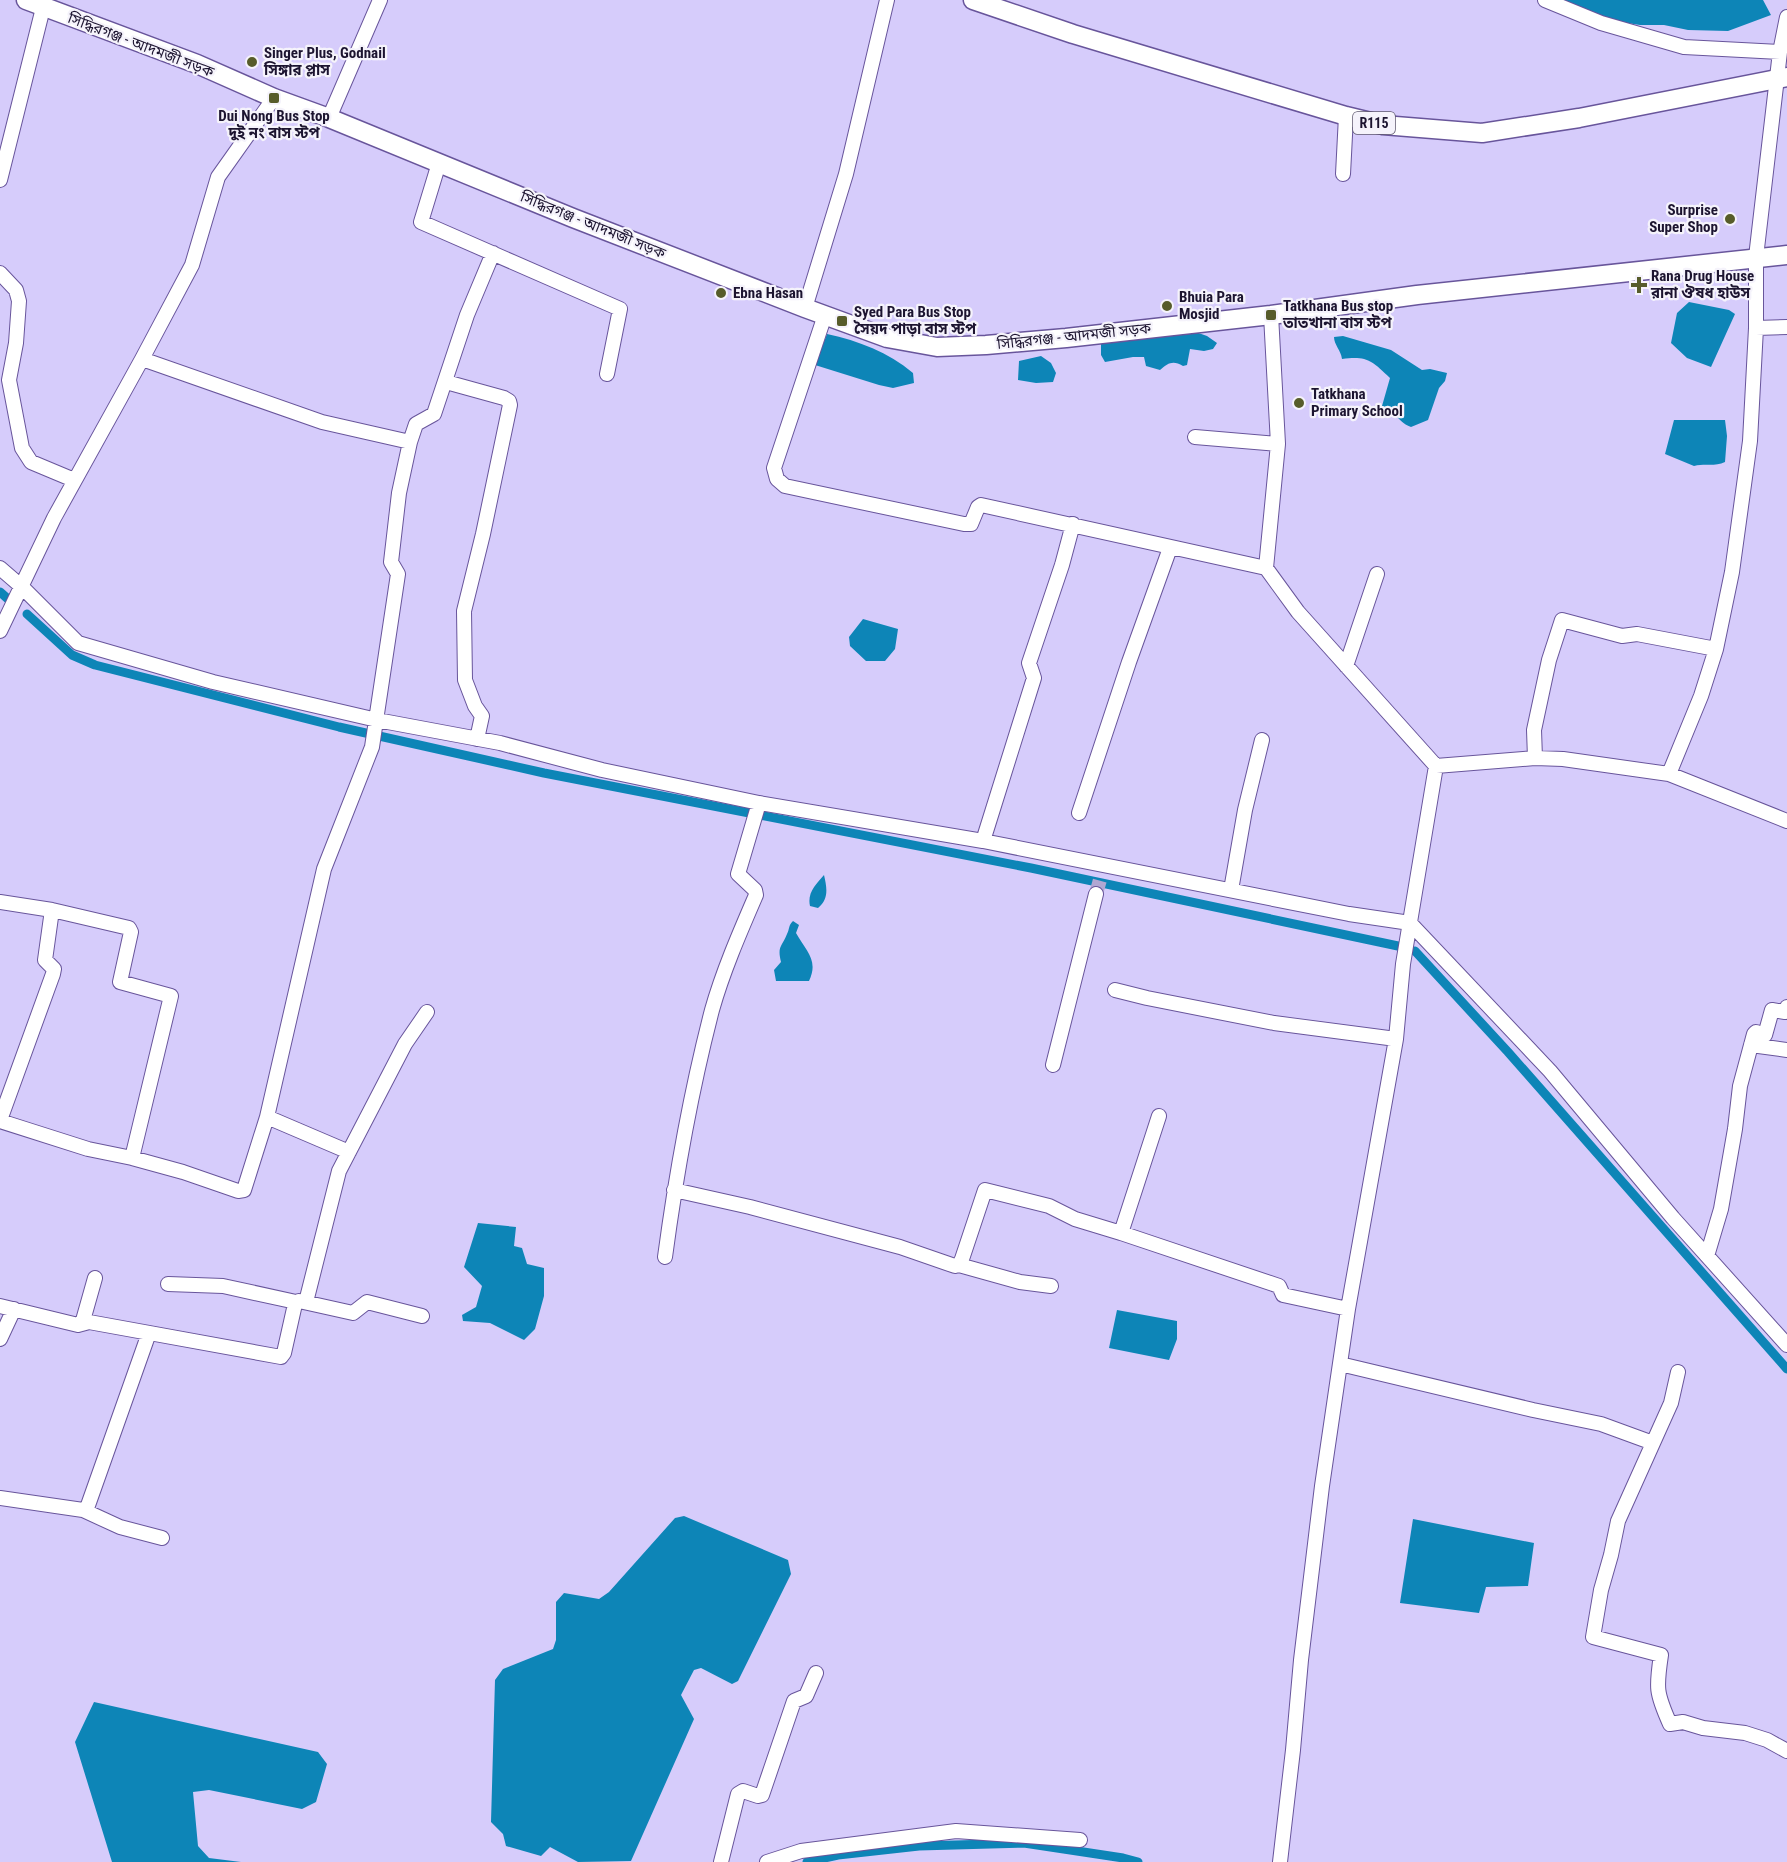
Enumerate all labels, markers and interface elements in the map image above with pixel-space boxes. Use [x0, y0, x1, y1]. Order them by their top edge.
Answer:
street label: সিদ্ধিরগঞ্জ - আদমজী সড়ক [64, 8, 217, 82]
place label: Singer Plus, Godnail সিঙ্গার প্লাস [263, 44, 386, 79]
marker: Singer Plus, Godnail সিঙ্গার প্লাস [245, 55, 259, 69]
marker: Dui Nong Bus Stop দুই নং বাস স্টপ [267, 91, 281, 105]
place label: Dui Nong Bus Stop দুই নং বাস স্টপ [218, 107, 330, 142]
road number: R115 [1353, 112, 1395, 134]
street label: সিদ্ধিরগঞ্জ - আদমজী সড়ক [517, 187, 669, 263]
place label: Surprise Super Shop [1649, 201, 1718, 236]
marker: Surprise Super Shop [1723, 212, 1737, 226]
place label: Rana Drug House রানা ঔষধ হাউস [1650, 267, 1754, 302]
marker: Rana Drug House রানা ঔষধ হাউস [1632, 278, 1646, 292]
place label: Ebna Hasan [733, 284, 803, 302]
marker: Ebna Hasan [714, 286, 728, 300]
place label: Bhuia Para Mosjid [1179, 288, 1244, 323]
place label: Tatkhana Bus stop তাতখানা বাস স্টপ [1282, 297, 1393, 332]
marker: Bhuia Para Mosjid [1160, 299, 1174, 313]
place label: Syed Para Bus Stop সৈয়দ পাড়া বাস স্টপ [853, 303, 977, 338]
marker: Tatkhana Bus stop তাতখানা বাস স্টপ [1264, 308, 1278, 322]
marker: Syed Para Bus Stop সৈয়দ পাড়া বাস স্টপ [835, 314, 849, 328]
street label: সিদ্ধিরগঞ্জ - আদমজী সড়ক [995, 319, 1153, 353]
place label: Tatkhana Primary School [1311, 385, 1403, 420]
marker: Tatkhana Primary School [1292, 396, 1306, 410]

